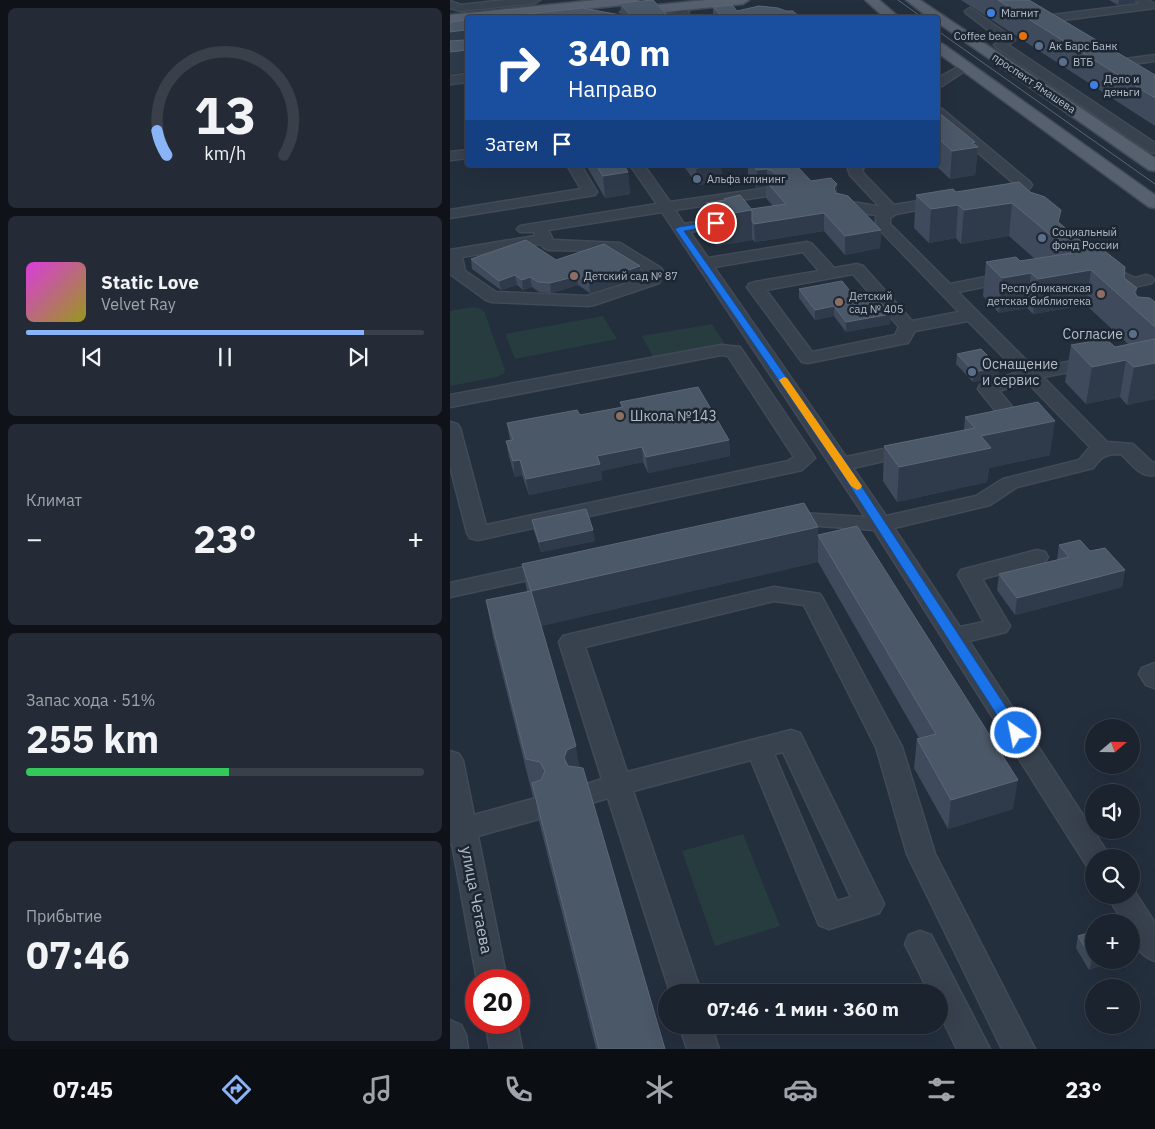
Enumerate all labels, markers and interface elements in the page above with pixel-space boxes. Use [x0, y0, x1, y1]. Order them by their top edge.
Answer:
place label: Магнит [1001, 6, 1039, 20]
marker: Магнит [985, 7, 997, 19]
place label: Coffee bean [954, 29, 1013, 43]
text: 340 m [568, 30, 671, 76]
marker: Coffee bean [1017, 30, 1029, 42]
icon: right [485, 35, 550, 100]
place label: Ак Барс Банк [1049, 39, 1117, 53]
marker: Ак Барс Банк [1033, 40, 1045, 52]
street label: проспект Ямашева [990, 50, 1079, 116]
place label: ВТБ [1073, 55, 1093, 69]
marker: ВТБ [1057, 56, 1069, 68]
place label: Дело и деньги [1104, 72, 1140, 99]
text: Направо [568, 74, 657, 103]
marker: Дело и деньги [1088, 79, 1100, 91]
text: 13 [194, 81, 256, 148]
icon: arrive [548, 130, 576, 158]
text: Затем [485, 132, 538, 156]
text: km/h [204, 142, 246, 165]
place label: Альфа клининг [707, 172, 786, 186]
marker: Альфа клининг [691, 173, 703, 185]
pin [695, 202, 737, 244]
icon: arrive [702, 209, 730, 237]
place label: Социальный фонд России [1052, 225, 1119, 252]
marker: Социальный фонд России [1036, 232, 1048, 244]
place label: Детский сад № 87 [584, 269, 678, 283]
text: Static Love [101, 270, 199, 294]
marker: Детский сад № 87 [568, 270, 580, 282]
place label: Республиканская детская библиотека [987, 281, 1091, 308]
marker: Республиканская детская библиотека [1095, 288, 1107, 300]
place label: Детский сад № 405 [849, 289, 904, 316]
text: Velvet Ray [101, 294, 176, 314]
marker: Детский сад № 405 [833, 296, 845, 308]
place label: Согласие [1062, 325, 1123, 343]
marker: Согласие [1127, 328, 1139, 340]
icon: previous [78, 343, 106, 371]
icon: pause [211, 343, 239, 371]
icon: next [344, 343, 372, 371]
place label: Оснащение и сервис [982, 355, 1058, 389]
marker: Оснащение и сервис [966, 366, 978, 378]
place label: Школа №143 [630, 407, 717, 425]
marker: Школа №143 [614, 410, 626, 422]
text: Климат [26, 490, 82, 510]
text: 23° [193, 514, 257, 563]
text: − [26, 520, 43, 557]
text: + [407, 520, 424, 557]
text: Запас хода · 51% [26, 690, 155, 710]
position arrow [989, 706, 1041, 758]
text: 255 km [26, 714, 159, 763]
north arrow [1085, 719, 1140, 774]
map controls [1085, 719, 1140, 1034]
button: sound [1085, 784, 1140, 839]
street label: улица Четаева [457, 845, 497, 956]
button: search [1085, 849, 1140, 904]
text: Прибытие [26, 906, 102, 926]
button: + [1085, 914, 1140, 969]
text: 07:46 [26, 930, 130, 979]
speed limit sign: 20 [465, 969, 530, 1034]
button: − [1085, 979, 1140, 1034]
text: 07:46 · 1 мин · 360 m [707, 997, 899, 1021]
icon: directions [219, 1072, 254, 1107]
icon: music [360, 1072, 395, 1107]
icon: phone [501, 1072, 536, 1107]
icon: climate [642, 1072, 677, 1107]
icon: car [783, 1072, 818, 1107]
icon: filters [924, 1072, 959, 1107]
text: 07:45 [53, 1075, 113, 1104]
text: 23° [1065, 1075, 1102, 1104]

